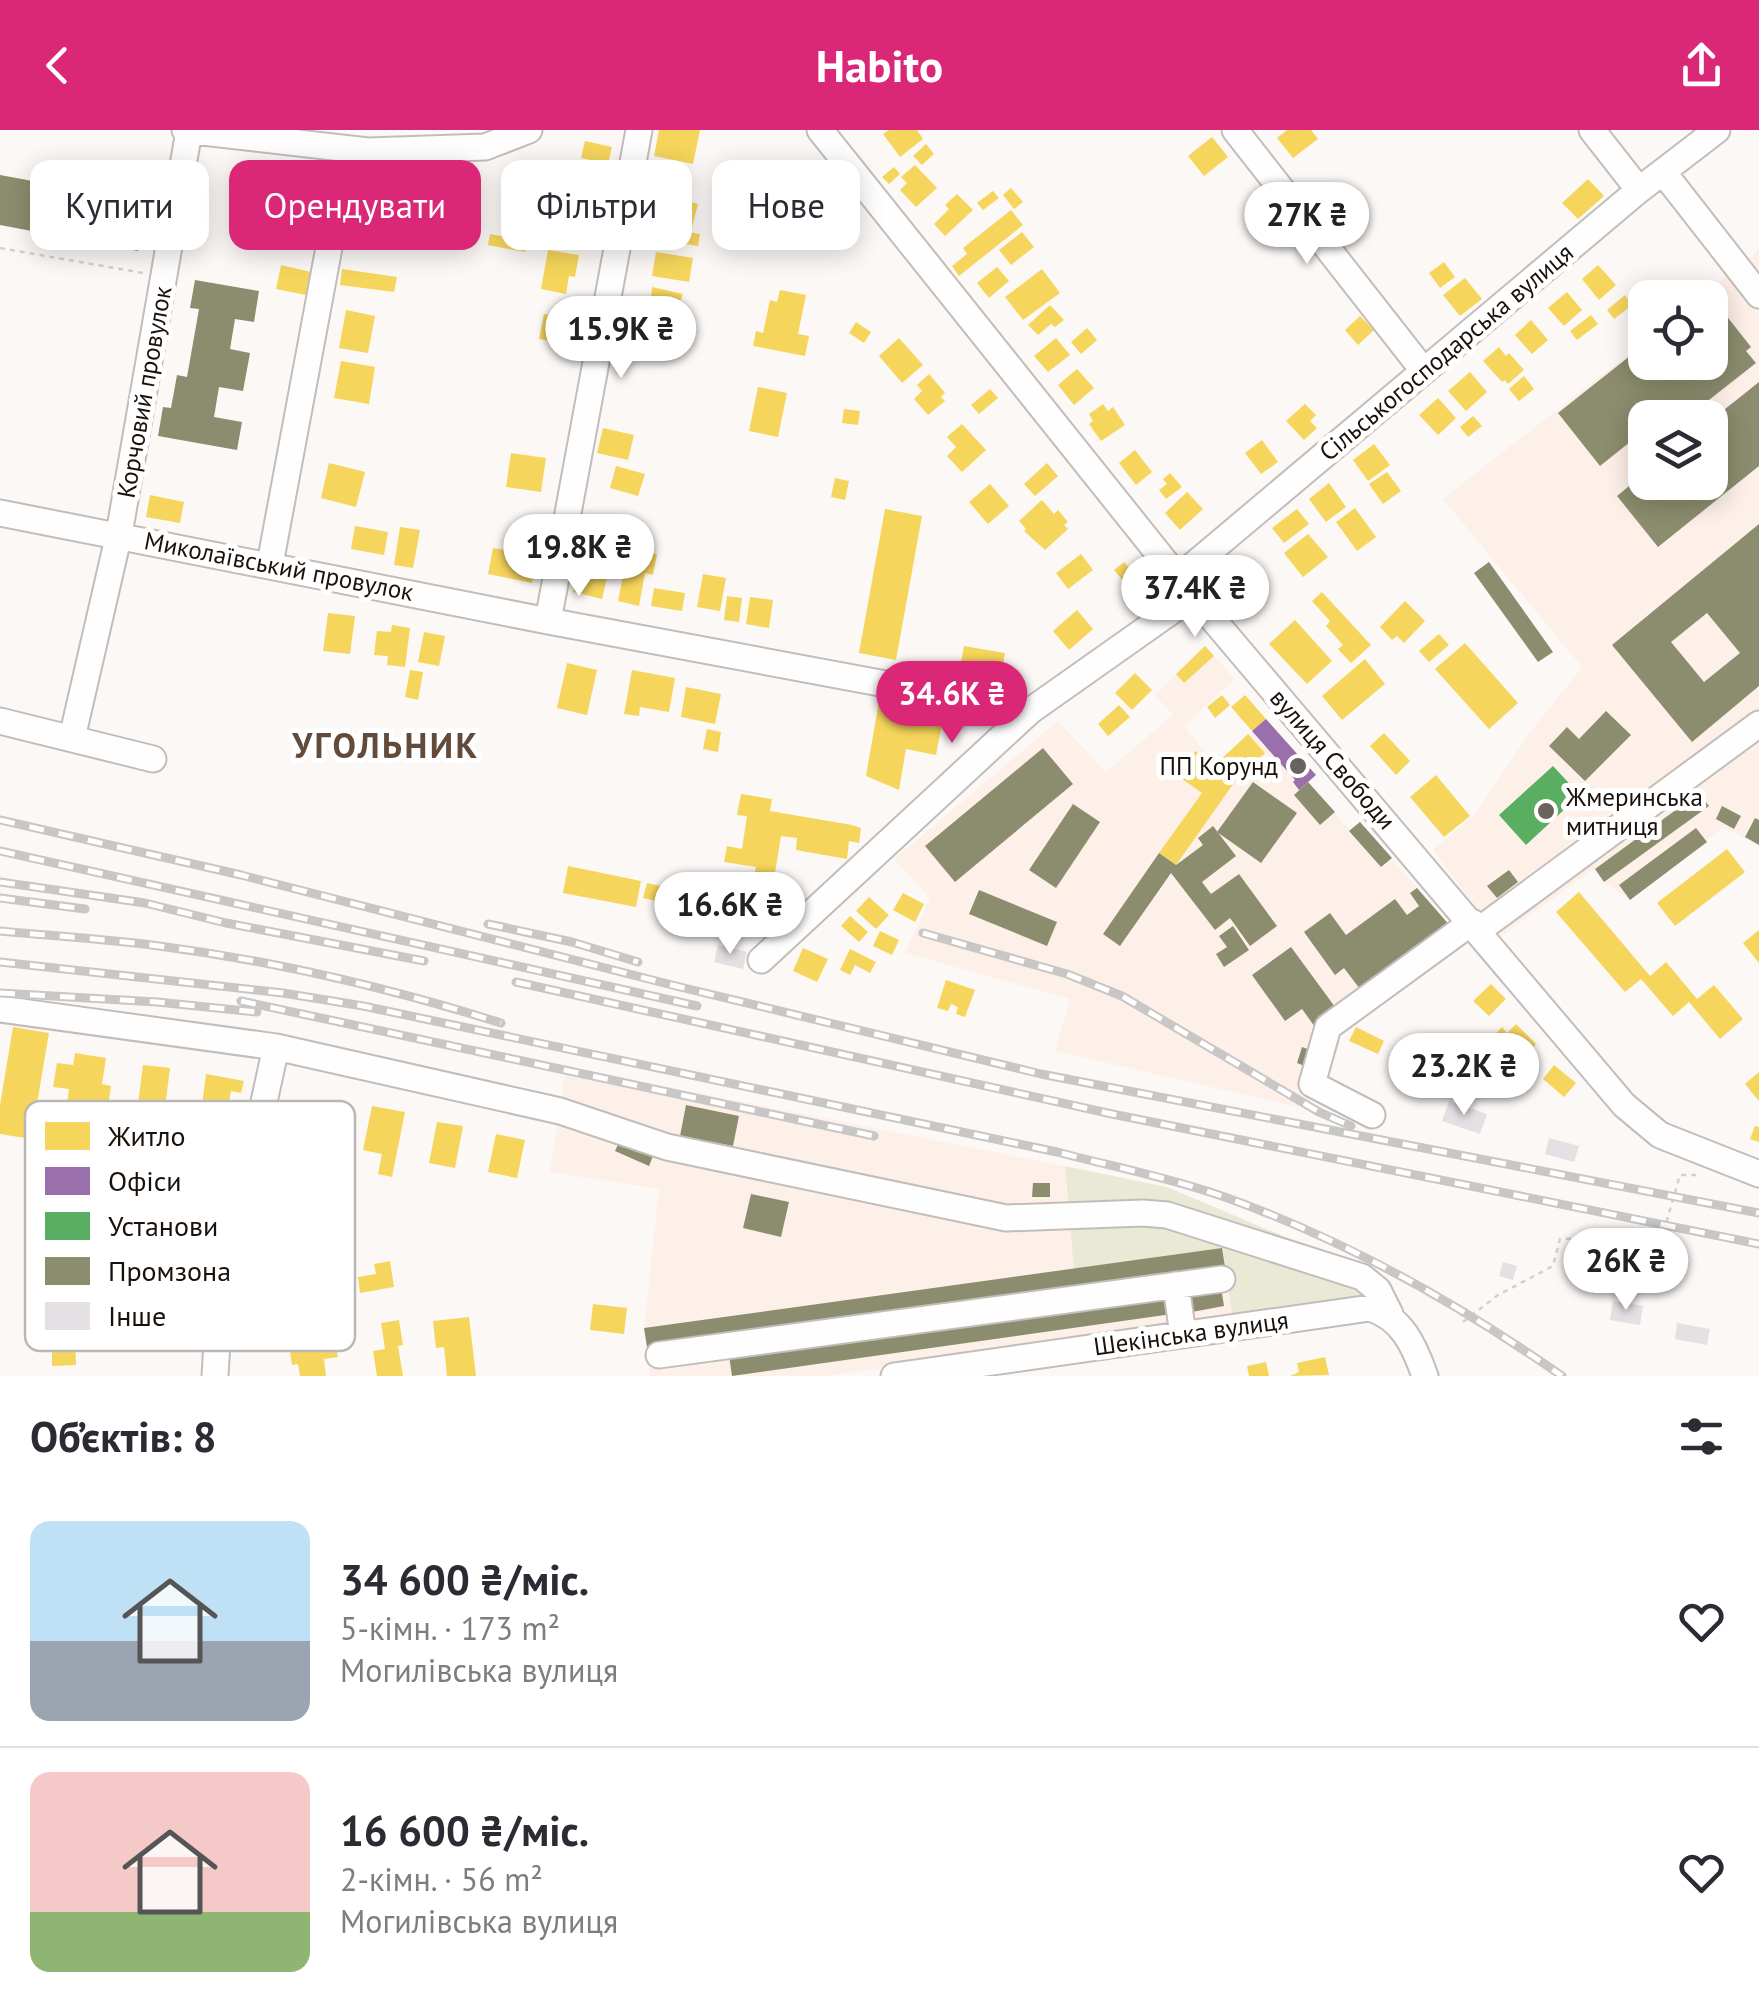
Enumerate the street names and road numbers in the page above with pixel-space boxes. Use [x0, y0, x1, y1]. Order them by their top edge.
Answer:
street label: Сільськогосподарська вулиця [1312, 236, 1580, 468]
street label: Корчовий провулок [110, 283, 178, 500]
street label: Миколаївський провулок [142, 524, 416, 608]
street label: вулиця Свободи [1263, 682, 1403, 836]
street label: Шекінська вулиця [1092, 1303, 1290, 1363]

